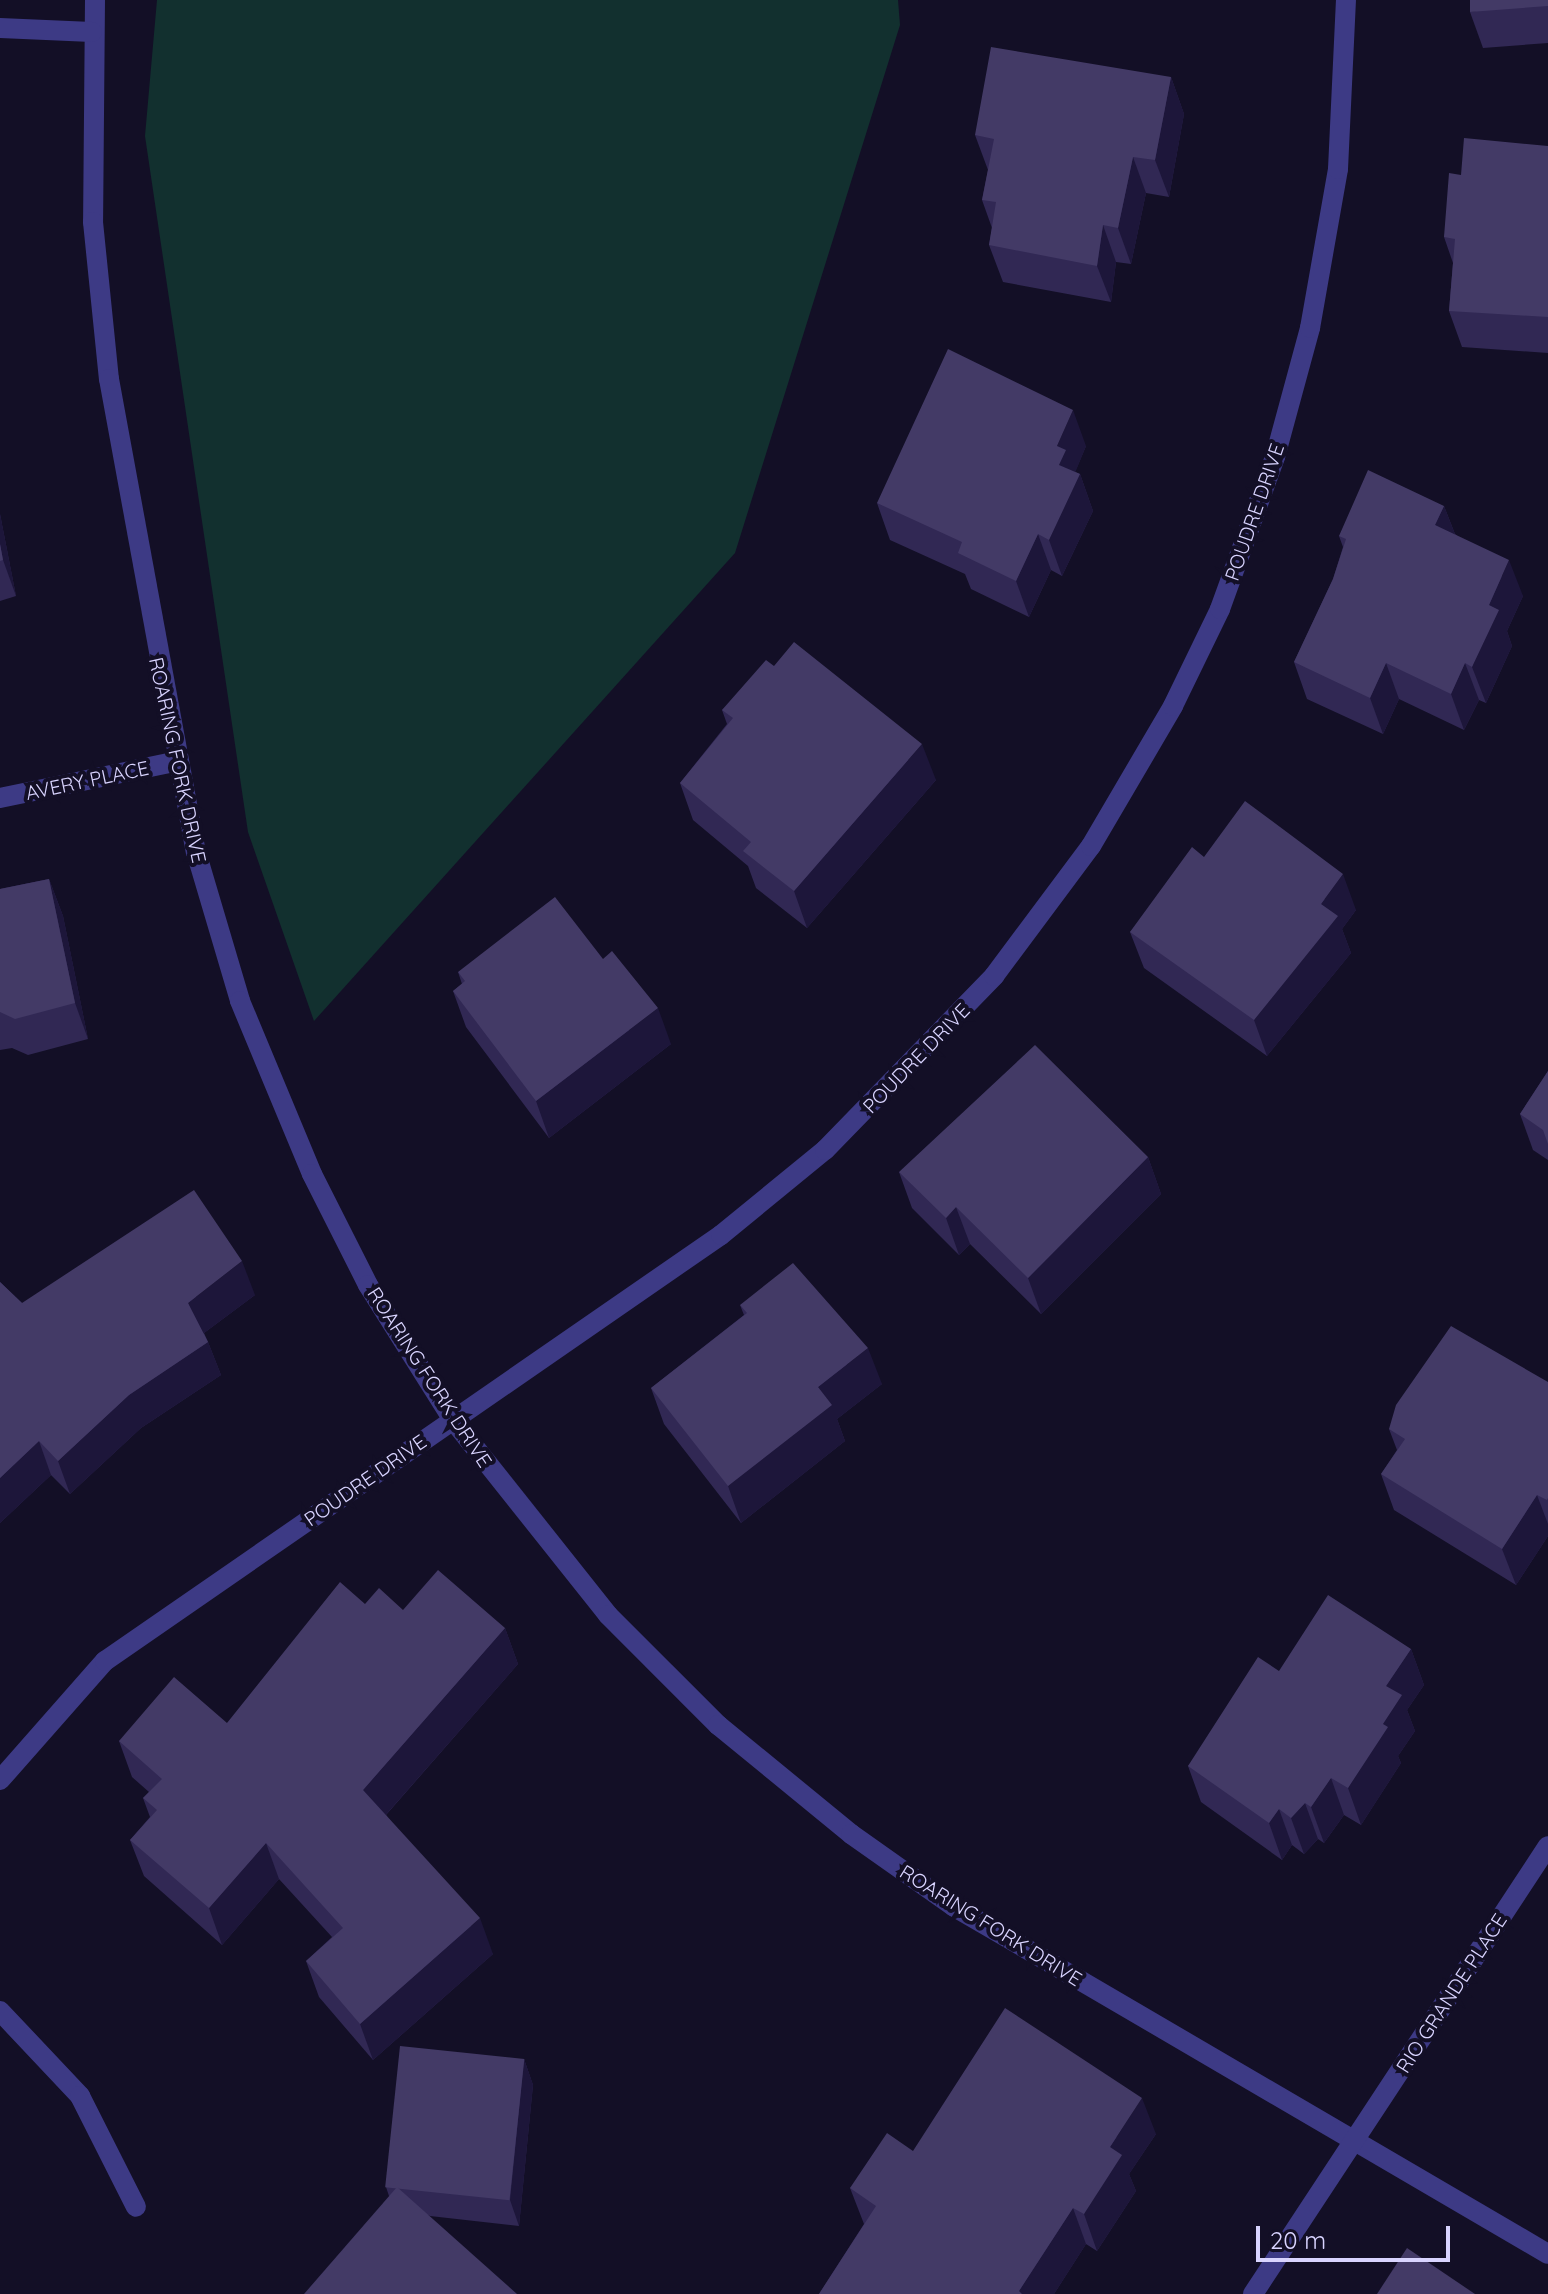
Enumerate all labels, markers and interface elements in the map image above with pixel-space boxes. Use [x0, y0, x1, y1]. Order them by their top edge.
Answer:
street label: POUDRE DRIVE [1219, 440, 1289, 584]
street label: ROARING FORK DRIVE [144, 655, 212, 865]
street label: AVERY PLACE [23, 755, 151, 805]
street label: POUDRE DRIVE [858, 998, 974, 1118]
street label: ROARING FORK DRIVE [363, 1282, 497, 1472]
street label: POUDRE DRIVE [299, 1429, 431, 1531]
street label: ROARING FORK DRIVE [896, 1859, 1086, 1991]
street label: RIO GRANDE PLACE [1391, 1909, 1511, 2077]
scale bar [1260, 2210, 1454, 2260]
text: 20 m [1270, 2225, 1326, 2255]

